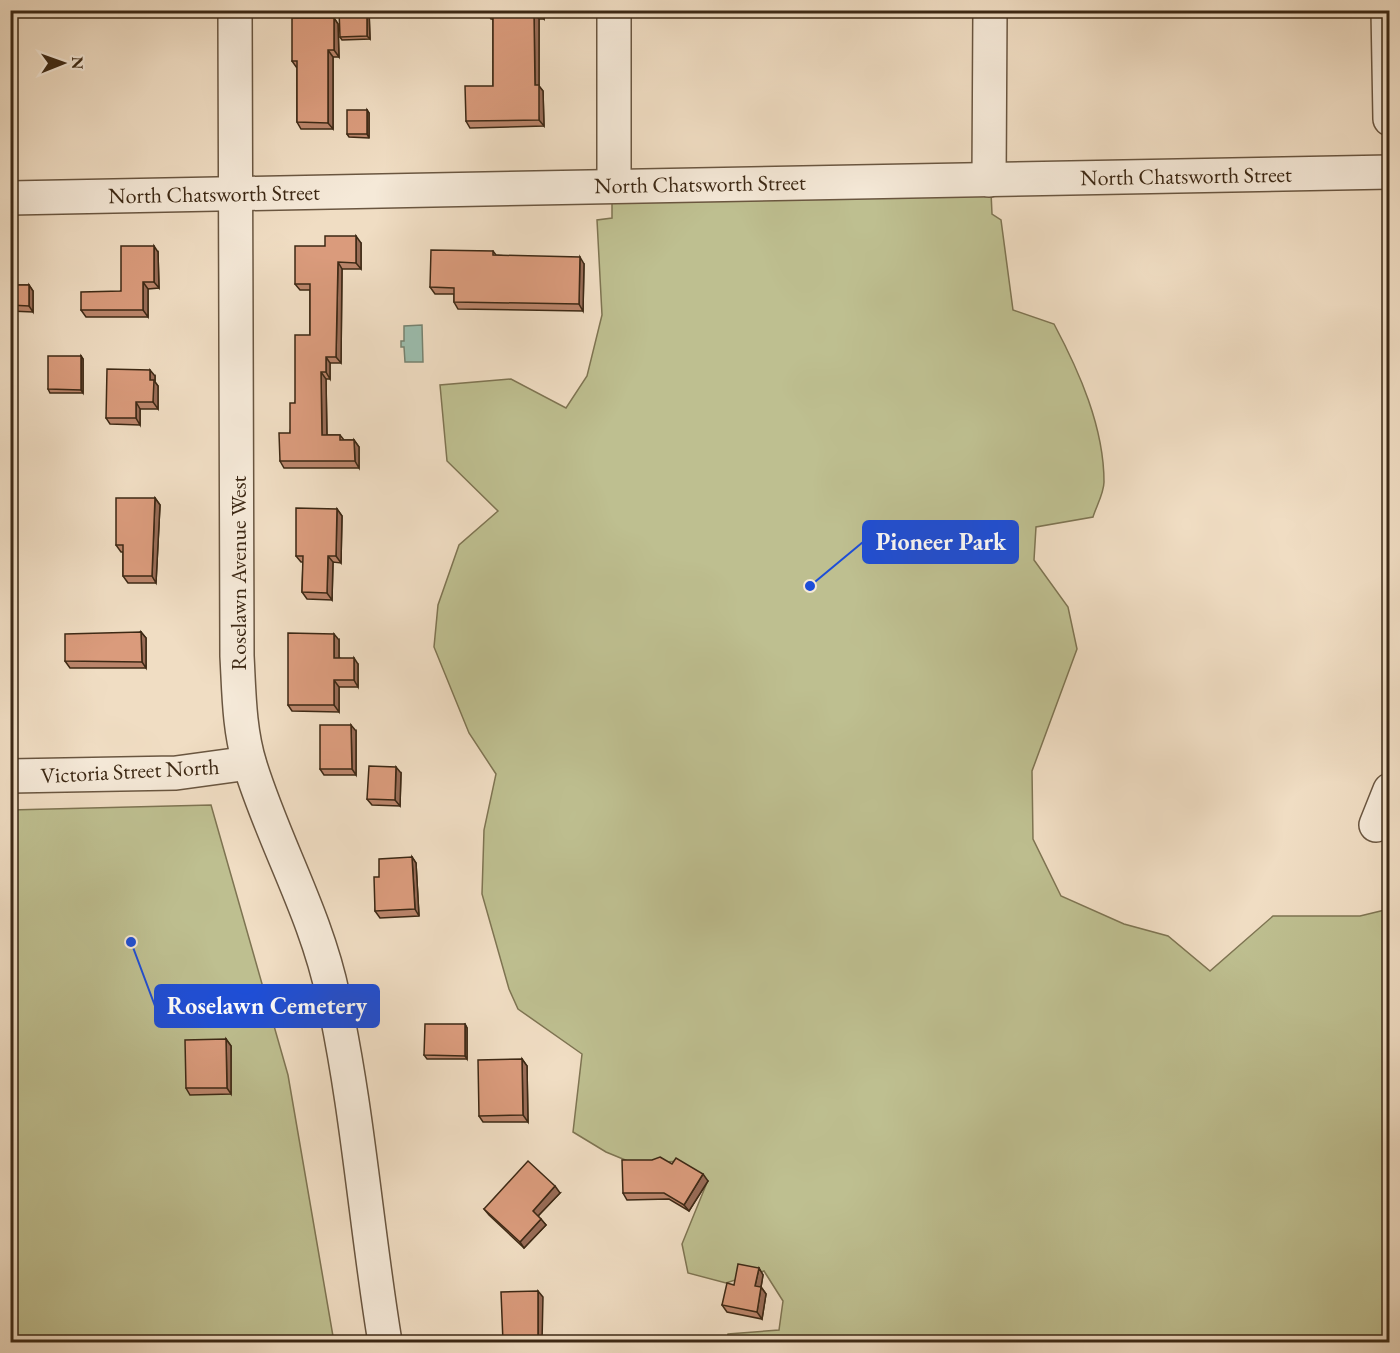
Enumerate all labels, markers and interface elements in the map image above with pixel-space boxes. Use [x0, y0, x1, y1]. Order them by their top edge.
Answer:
north arrow [33, 33, 93, 93]
text: N [67, 56, 88, 69]
street label: North Chatsworth Street [1080, 160, 1292, 192]
street label: North Chatsworth Street [594, 168, 806, 200]
street label: North Chatsworth Street [108, 178, 320, 210]
street label: Roselawn Avenue West [224, 475, 253, 671]
callout: Pioneer Park [863, 521, 1018, 563]
text: Pioneer Park [876, 526, 1007, 557]
street label: Victoria Street North [40, 752, 220, 790]
callout: Roselawn Cemetery [155, 985, 379, 1027]
text: Roselawn Cemetery [167, 990, 367, 1022]

